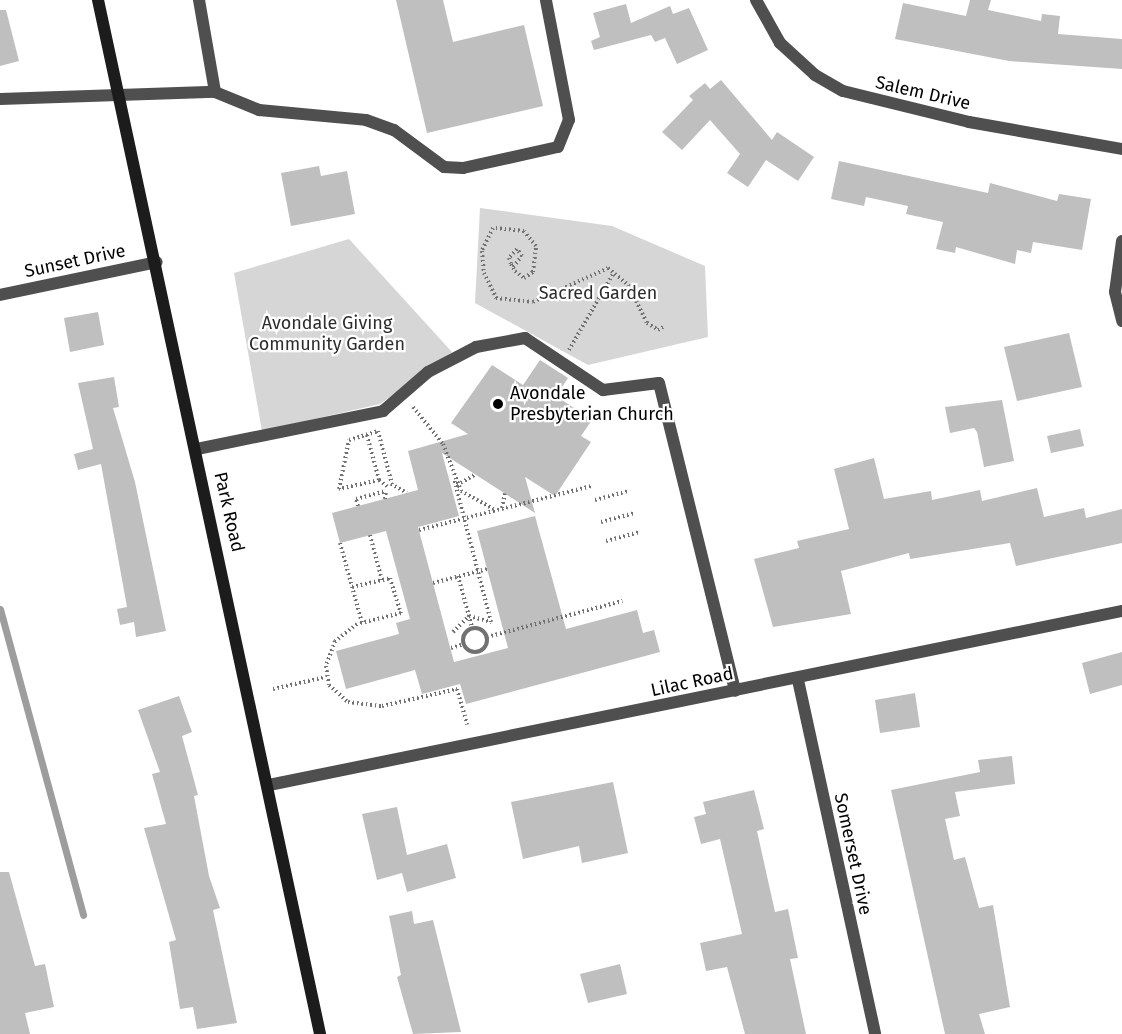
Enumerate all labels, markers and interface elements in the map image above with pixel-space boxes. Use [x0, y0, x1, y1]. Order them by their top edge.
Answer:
street label: Salem Drive [873, 72, 973, 114]
street label: Sunset Drive [23, 240, 127, 282]
park label: Sacred Garden [539, 282, 657, 304]
park label: Avondale Giving Community Garden [249, 313, 405, 356]
place label: Avondale Presbyterian Church [510, 383, 674, 426]
marker: Avondale Presbyterian Church [491, 397, 505, 411]
street label: Park Road [209, 470, 249, 554]
street label: Lilac Road [649, 663, 735, 701]
street label: Somerset Drive [830, 791, 876, 917]

